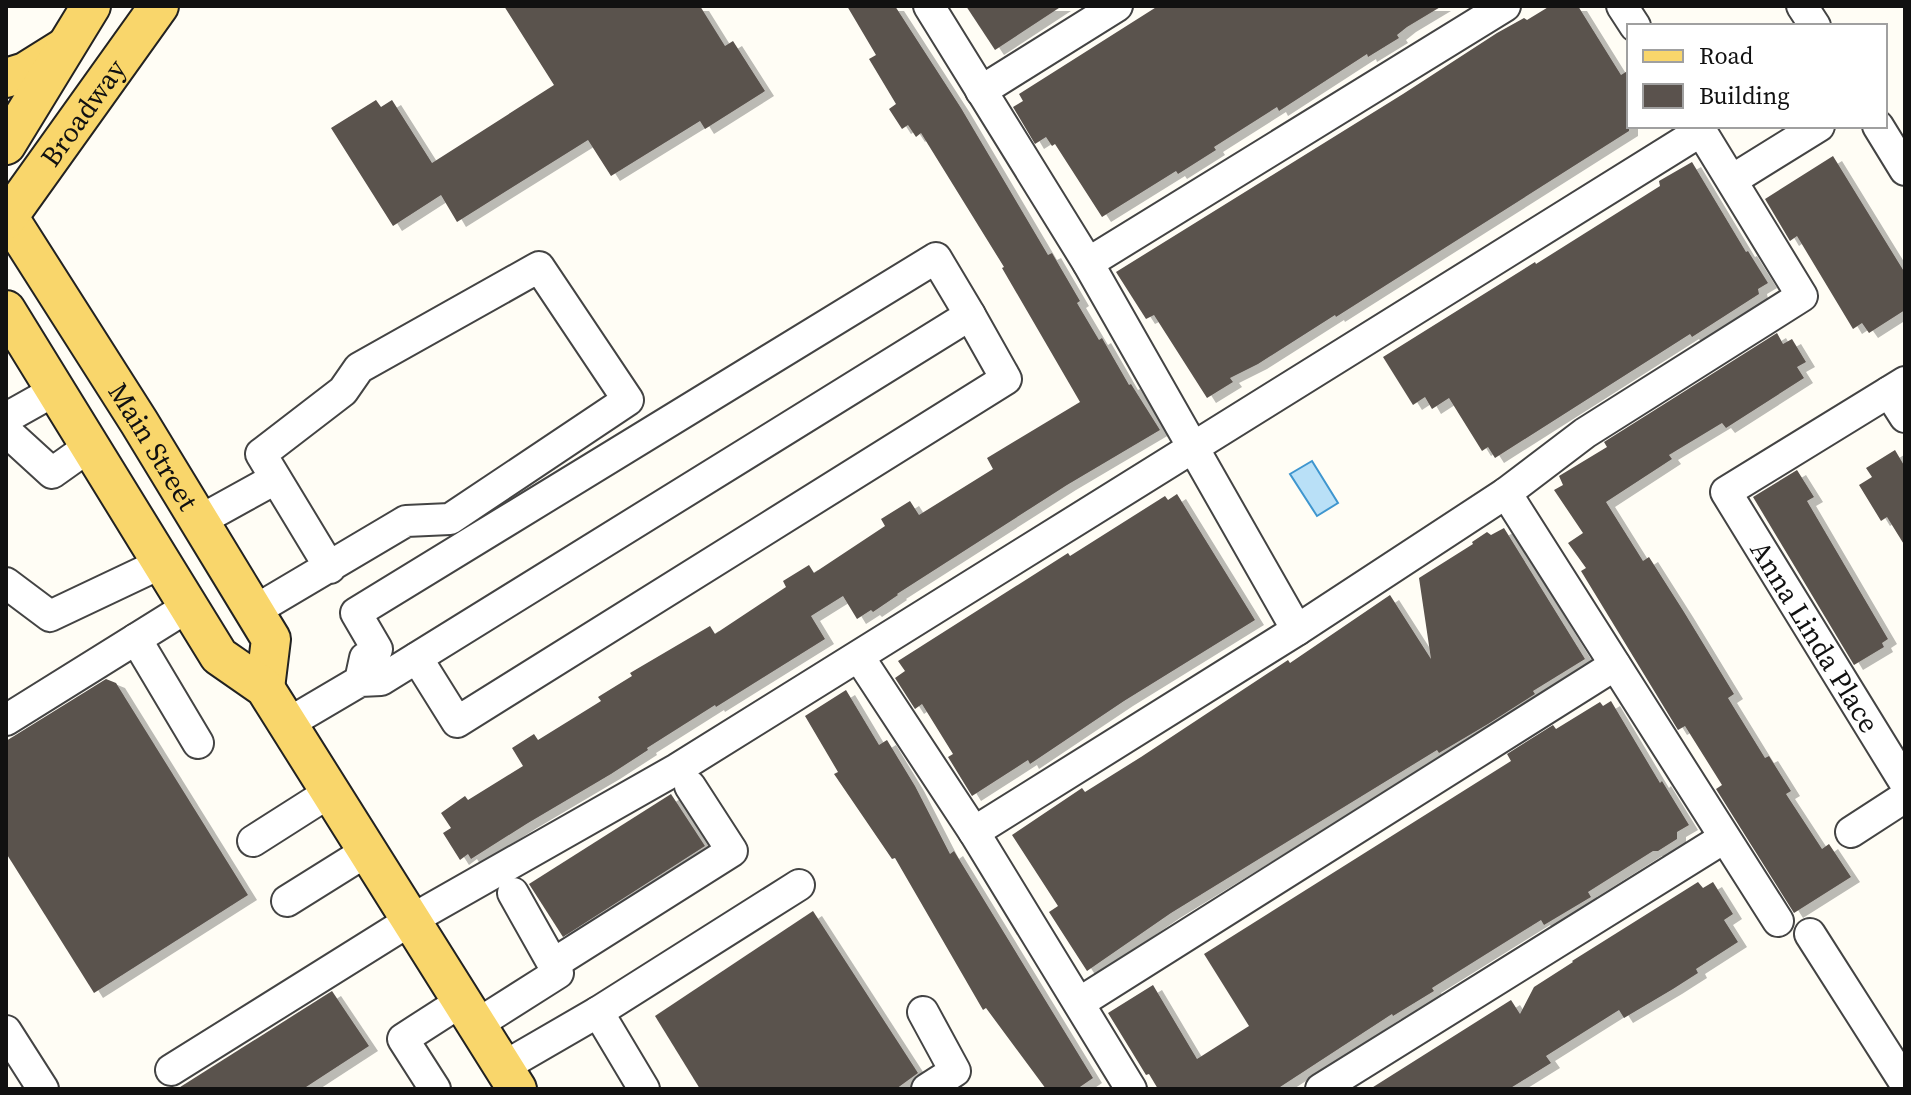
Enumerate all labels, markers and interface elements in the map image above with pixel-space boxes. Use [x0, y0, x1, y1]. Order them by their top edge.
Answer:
legend [1627, 24, 1887, 128]
text: Road [1699, 39, 1754, 72]
street label: Broadway [31, 51, 135, 174]
text: Building [1699, 79, 1790, 112]
street label: Main Street [100, 375, 208, 518]
street label: Anna Linda Place [1742, 534, 1888, 740]

